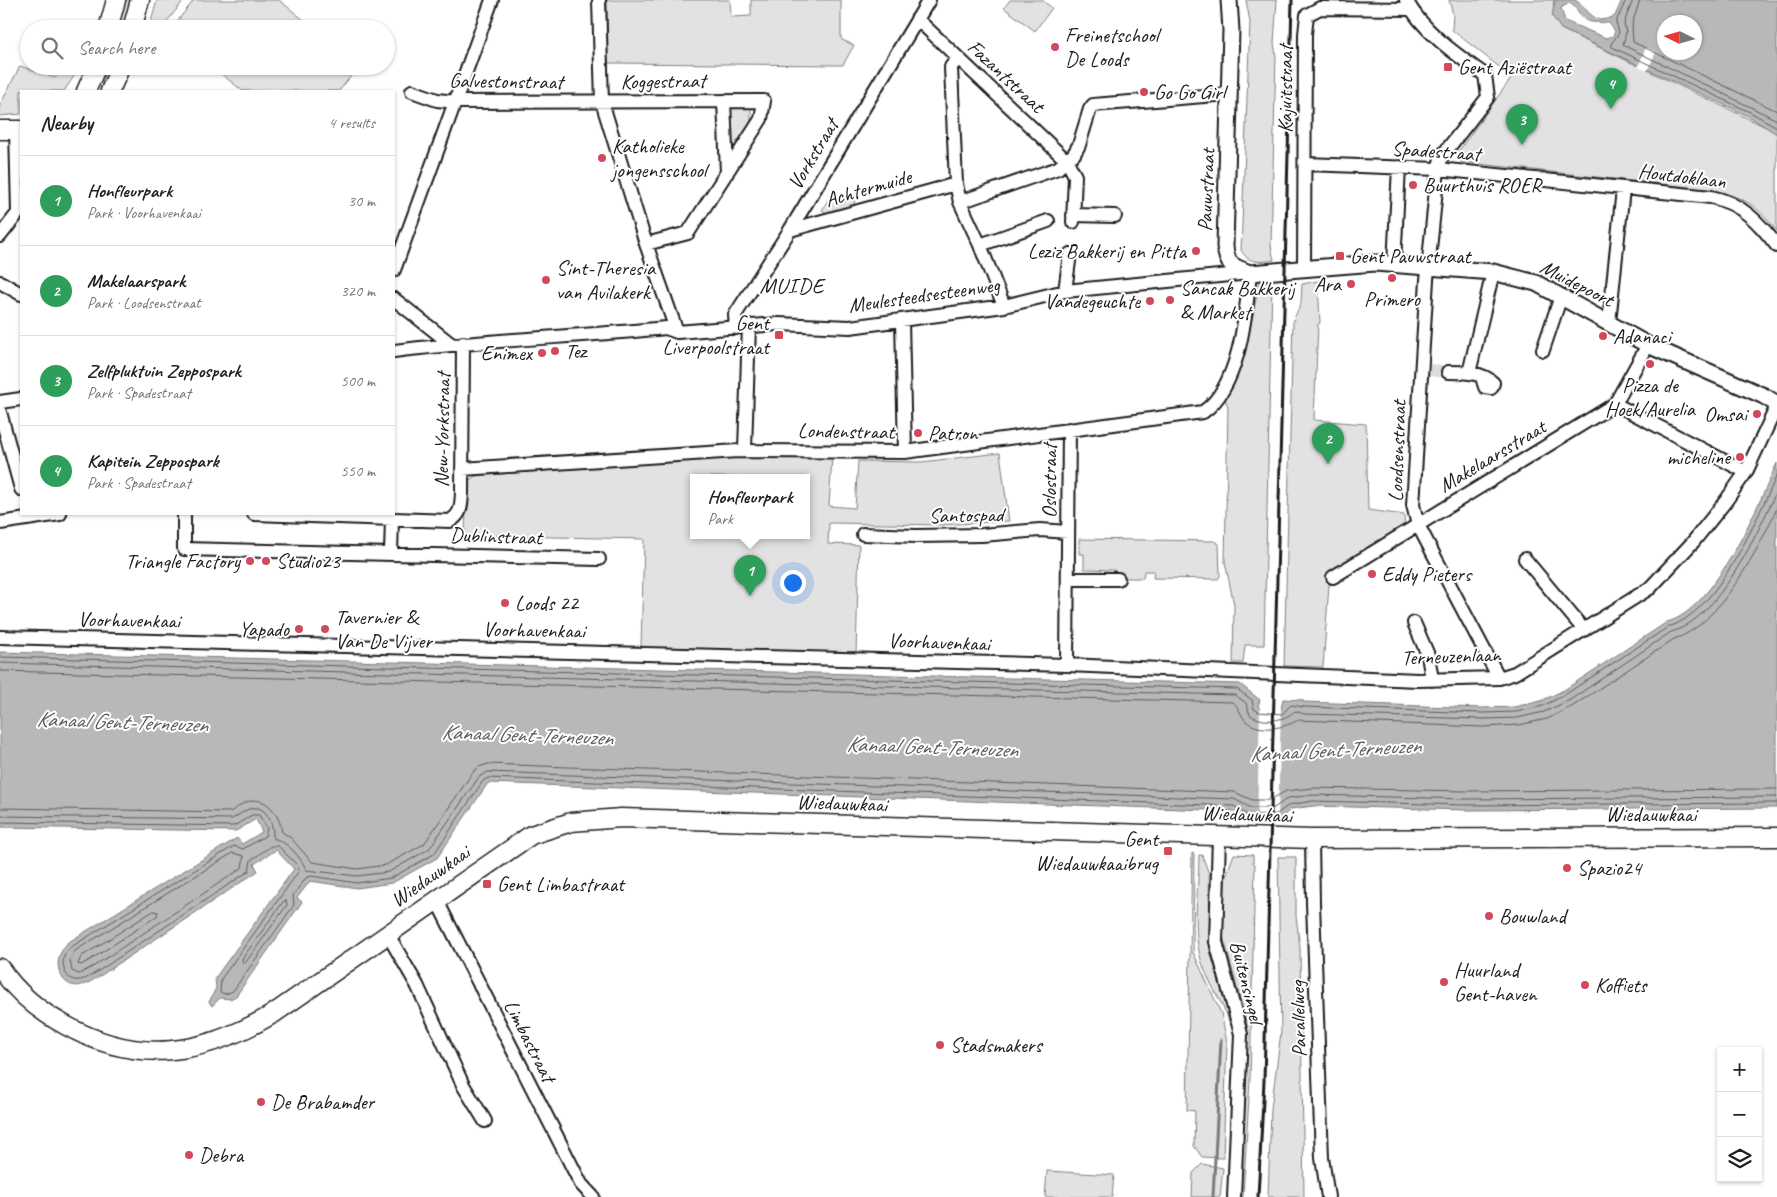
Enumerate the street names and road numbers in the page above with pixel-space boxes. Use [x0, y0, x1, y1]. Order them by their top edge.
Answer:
street label: Fazantstraat [962, 34, 1051, 120]
street label: Kajuitstraat [1272, 42, 1298, 133]
street label: Galvestonstraat [449, 67, 566, 95]
street label: Koggestraat [620, 67, 709, 95]
street label: Vorkstraat [782, 111, 846, 194]
street label: Spadestraat [1391, 135, 1484, 167]
street label: Pauwstraat [1192, 146, 1221, 232]
street label: Houtdoklaan [1637, 158, 1728, 194]
street label: Achtermuide [822, 163, 916, 213]
street label: Muidepoort [1536, 253, 1620, 313]
street label: Meulesteedsesteenweg [847, 271, 1003, 318]
street label: New-Yorkstraat [428, 369, 456, 488]
street label: Loodsenstraat [1382, 398, 1412, 502]
street label: Makelaarsstraat [1434, 413, 1552, 498]
street label: Londenstraat [797, 417, 897, 445]
street label: Oslostraat [1036, 441, 1062, 518]
street label: Santospad [928, 501, 1007, 529]
street label: Dublinstraat [449, 521, 545, 551]
street label: Voorhavenkaai [78, 606, 183, 634]
street label: Voorhavenkaai [483, 616, 588, 644]
street label: Voorhavenkaai [888, 627, 994, 657]
street label: Terneuzenlaan [1401, 641, 1503, 671]
street label: Wiedauwkaai [796, 788, 891, 818]
street label: Wiedauwkaai [1201, 799, 1296, 829]
street label: Wiedauwkaai [1606, 801, 1699, 827]
street label: Wiedauwkaai [385, 838, 477, 913]
street label: Buitensingel [1224, 938, 1271, 1029]
street label: Parallelweg [1284, 979, 1312, 1058]
street label: Limbastraat [498, 996, 563, 1089]

